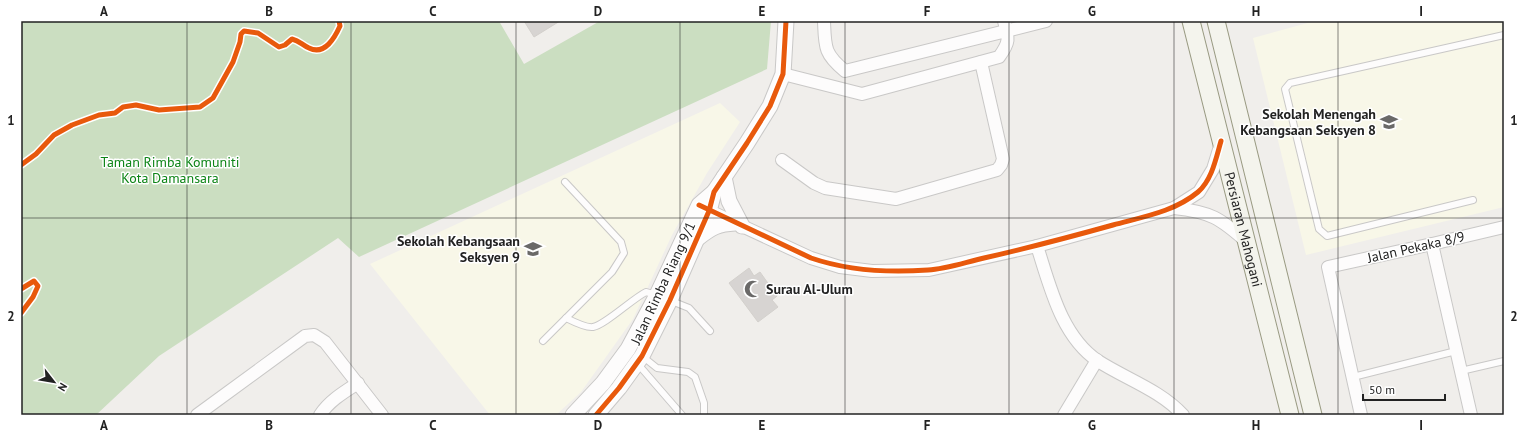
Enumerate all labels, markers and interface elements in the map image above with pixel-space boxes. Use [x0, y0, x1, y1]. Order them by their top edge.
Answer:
text: A [100, 3, 108, 20]
text: B [265, 3, 273, 20]
text: C [429, 3, 437, 20]
text: D [594, 3, 602, 20]
text: E [759, 3, 766, 20]
text: F [924, 3, 931, 20]
text: G [1088, 3, 1096, 20]
text: H [1252, 3, 1260, 20]
text: I [1419, 3, 1423, 20]
place label: Sekolah Menengah Kebangsaan Seksyen 8 [1240, 105, 1376, 139]
text: 1 [7, 112, 15, 129]
school or university icon: Sekolah Menengah Kebangsaan Seksyen 8 [1379, 112, 1399, 132]
text: 1 [1510, 112, 1518, 129]
park label: Taman Rimba Komuniti Kota Damansara [101, 153, 239, 187]
street label: Persiaran Mahogani [1220, 170, 1267, 289]
street label: Jalan Rimba Riang 9/1 [626, 219, 699, 348]
street label: Jalan Pekaka 8/9 [1365, 227, 1466, 267]
place label: Sekolah Kebangsaan Seksyen 9 [397, 232, 520, 266]
school or university icon: Sekolah Kebangsaan Seksyen 9 [523, 239, 543, 259]
mosque icon: Surau Al-Ulum [743, 279, 763, 299]
place label: Surau Al-Ulum [766, 280, 853, 298]
text: 2 [7, 308, 15, 325]
text: 2 [1510, 308, 1518, 325]
north arrow [34, 362, 74, 402]
scale bar [1363, 376, 1445, 402]
text: N [55, 380, 70, 394]
text: 50 m [1369, 382, 1395, 397]
text: A [100, 417, 108, 434]
text: B [265, 417, 273, 434]
text: C [429, 417, 437, 434]
text: D [594, 417, 602, 434]
text: E [759, 417, 766, 434]
text: F [924, 417, 931, 434]
text: G [1088, 417, 1096, 434]
text: H [1252, 417, 1260, 434]
text: I [1419, 417, 1423, 434]

